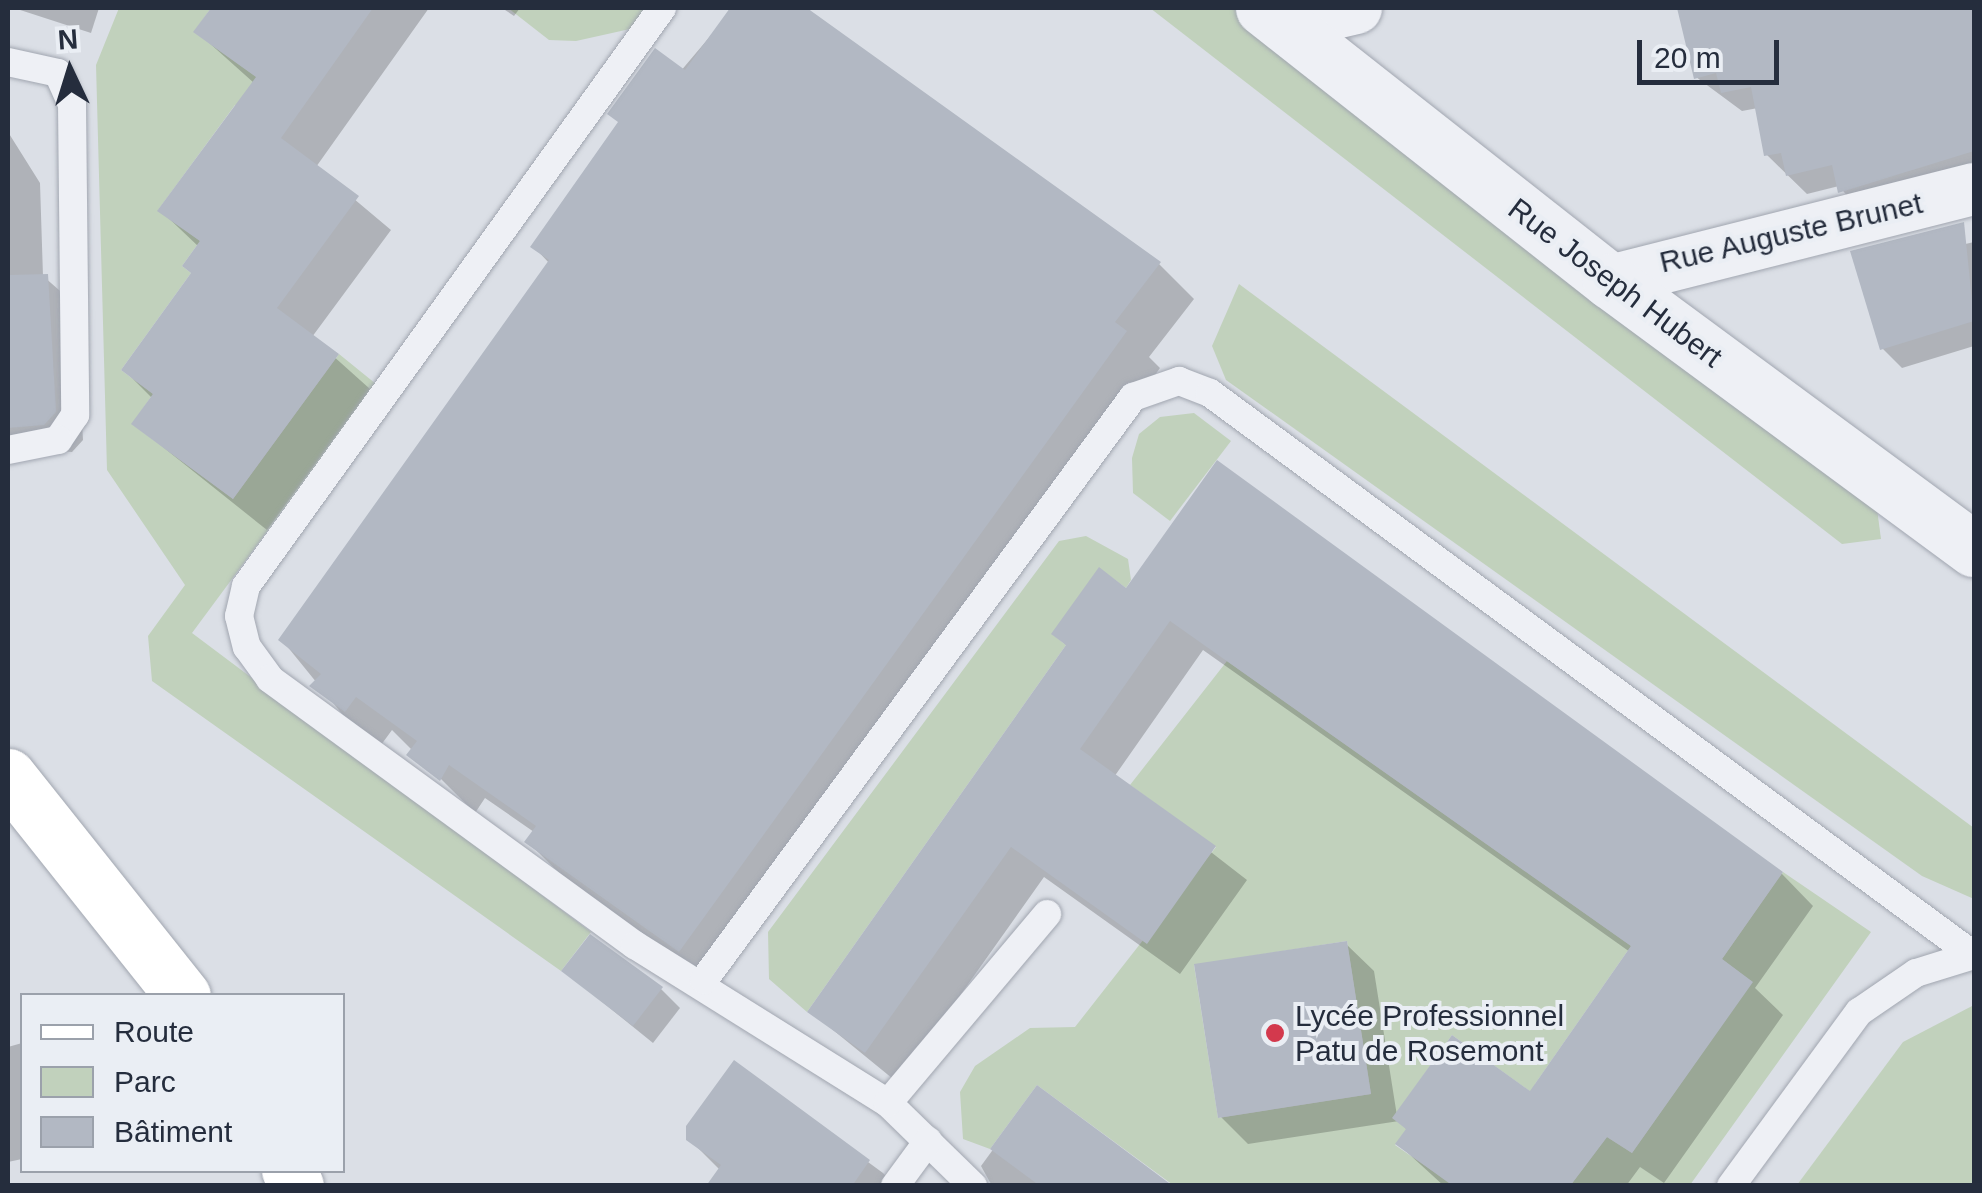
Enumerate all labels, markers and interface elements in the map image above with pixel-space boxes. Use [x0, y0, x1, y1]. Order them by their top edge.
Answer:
north arrow [20, 20, 120, 120]
scale bar [1642, 20, 1784, 82]
text: N [57, 23, 79, 56]
text: 20 m [1654, 41, 1721, 74]
street label: Rue Auguste Brunet [1655, 185, 1927, 281]
street label: Rue Joseph Hubert [1501, 191, 1729, 375]
legend [20, 993, 345, 1173]
place label: Lycée Professionnel Patu de Rosemont [1295, 998, 1564, 1068]
text: Route [114, 1015, 194, 1048]
marker: Lycée Professionnel Patu de Rosemont [1264, 1022, 1286, 1044]
text: Parc [114, 1065, 176, 1098]
text: Bâtiment [114, 1115, 232, 1148]

